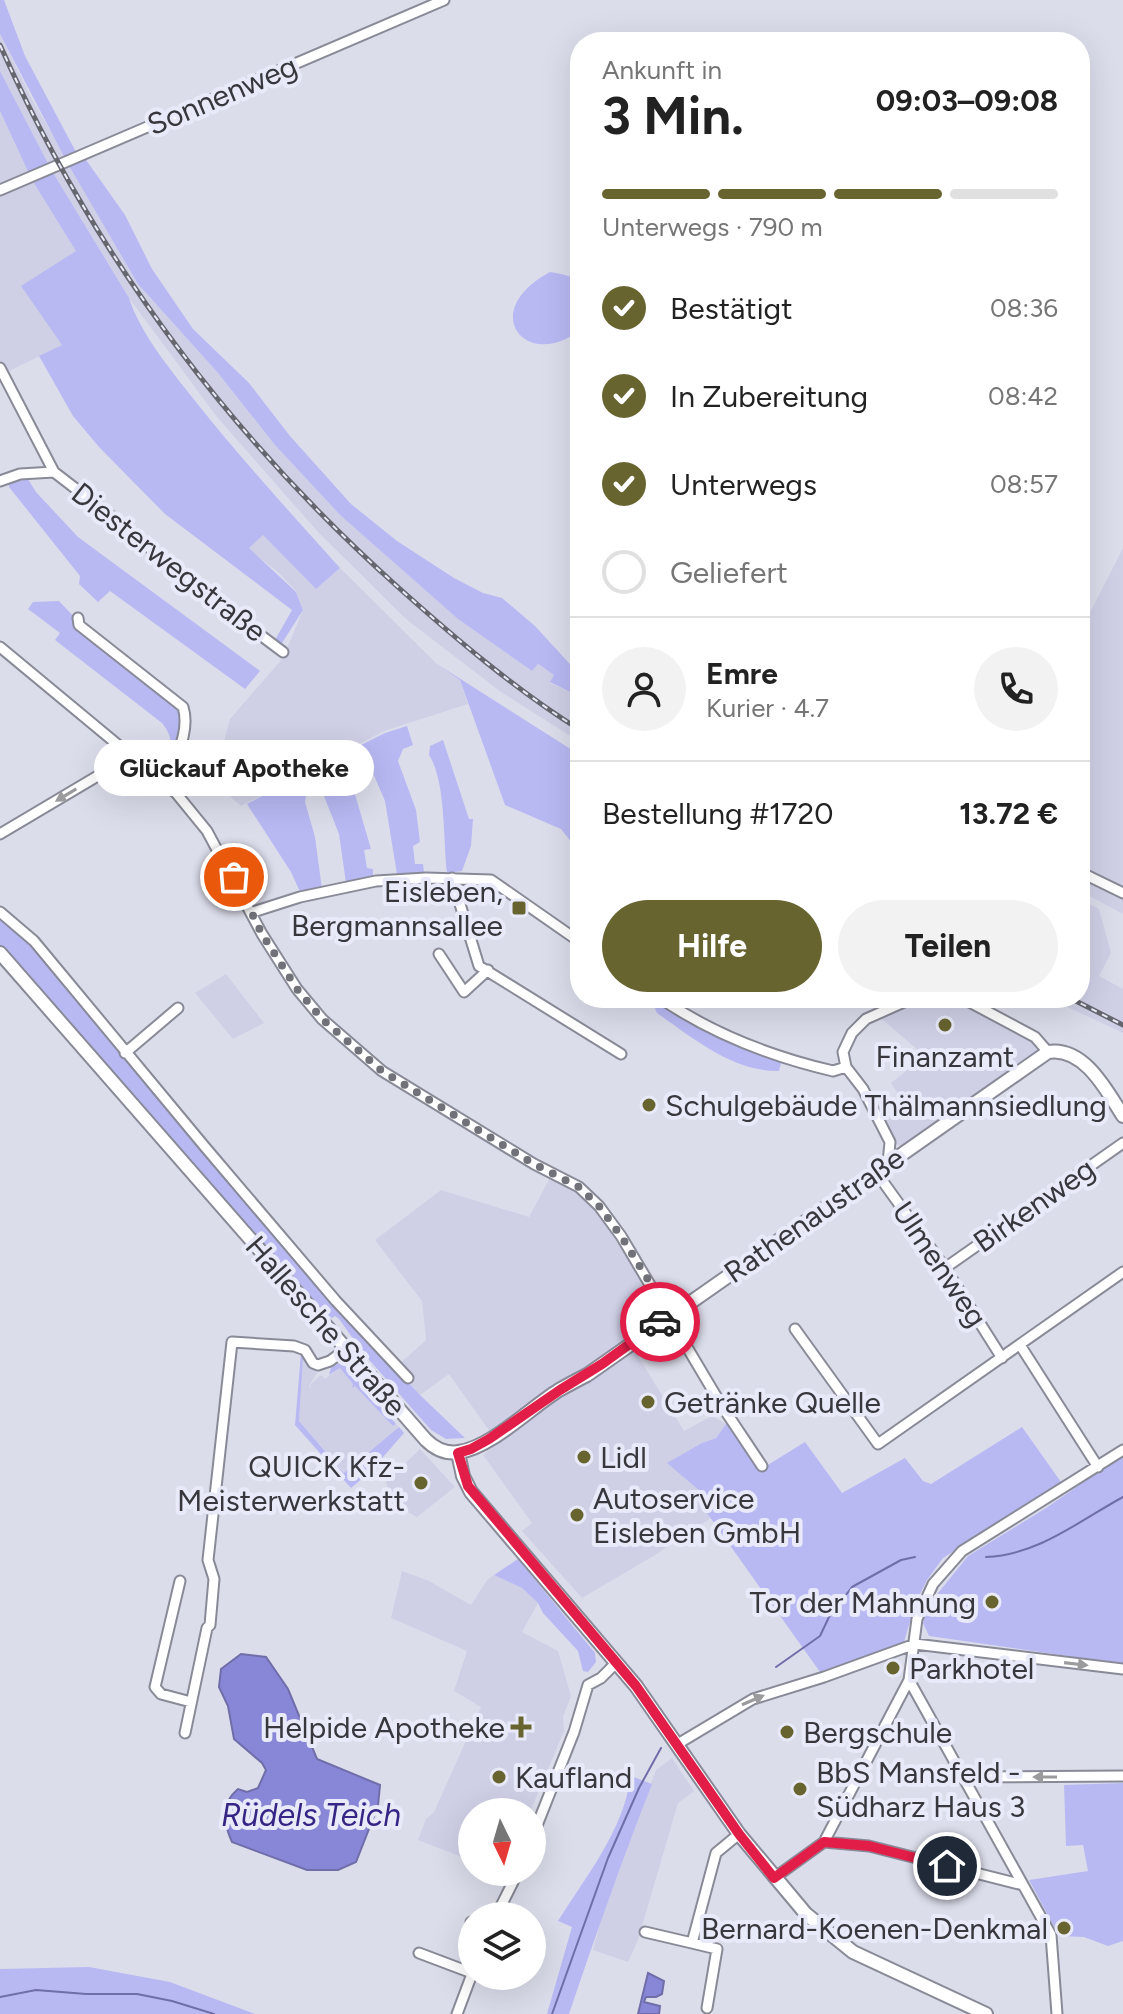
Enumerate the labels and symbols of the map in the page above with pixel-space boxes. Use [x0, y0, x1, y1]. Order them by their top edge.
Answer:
street label: Sonnenweg [141, 47, 303, 143]
street label: Diesterwegstraße [64, 474, 274, 650]
callout: Glückauf Apotheke [94, 741, 374, 797]
one-way arrow [55, 788, 77, 802]
pin [200, 843, 268, 911]
place label: Eisleben, Bergmannsallee [291, 873, 503, 944]
marker: Eisleben, Bergmannsallee [510, 899, 528, 917]
marker: Finanzamt [936, 1016, 954, 1034]
place label: Finanzamt [876, 1038, 1014, 1075]
place label: Schulgebäude Thälmannsiedlung [665, 1087, 1107, 1124]
marker: Schulgebäude Thälmannsiedlung [640, 1096, 658, 1114]
street label: Rathenaustraße [717, 1139, 911, 1291]
street label: Birkenweg [966, 1150, 1102, 1260]
street label: Ulmenweg [885, 1194, 995, 1334]
street label: Hallesche Straße [238, 1228, 414, 1424]
courier [620, 1282, 700, 1362]
place label: Getränke Quelle [664, 1384, 881, 1421]
marker: Getränke Quelle [639, 1393, 657, 1411]
place label: Lidl [600, 1439, 647, 1476]
place label: QUICK Kfz- Meisterwerkstatt [177, 1448, 405, 1519]
marker: Lidl [575, 1448, 593, 1466]
marker: QUICK Kfz- Meisterwerkstatt [412, 1474, 430, 1492]
place label: Autoservice Eisleben GmbH [593, 1480, 801, 1551]
marker: Autoservice Eisleben GmbH [568, 1506, 586, 1524]
place label: Tor der Mahnung [750, 1584, 976, 1621]
marker: Tor der Mahnung [983, 1593, 1001, 1611]
place label: Parkhotel [909, 1650, 1034, 1687]
one-way arrow [1064, 1657, 1089, 1670]
marker: Parkhotel [884, 1659, 902, 1677]
one-way arrow [741, 1694, 765, 1707]
place label: Helpide Apotheke [263, 1709, 505, 1746]
place label: Bergschule [803, 1714, 952, 1751]
marker: Helpide Apotheke [512, 1718, 530, 1736]
marker: Bergschule [778, 1723, 796, 1741]
place label: BbS Mansfeld - Südharz Haus 3 [816, 1754, 1025, 1825]
place label: Kaufland [515, 1759, 632, 1796]
marker: Kaufland [490, 1768, 508, 1786]
one-way arrow [1032, 1771, 1057, 1783]
marker: BbS Mansfeld - Südharz Haus 3 [791, 1780, 809, 1798]
water label: Rüdels Teich [221, 1796, 401, 1834]
north arrow [458, 1798, 546, 1886]
pin [913, 1832, 981, 1900]
place label: Bernard-Koenen-Denkmal [701, 1910, 1048, 1947]
marker: Bernard-Koenen-Denkmal [1055, 1919, 1073, 1937]

